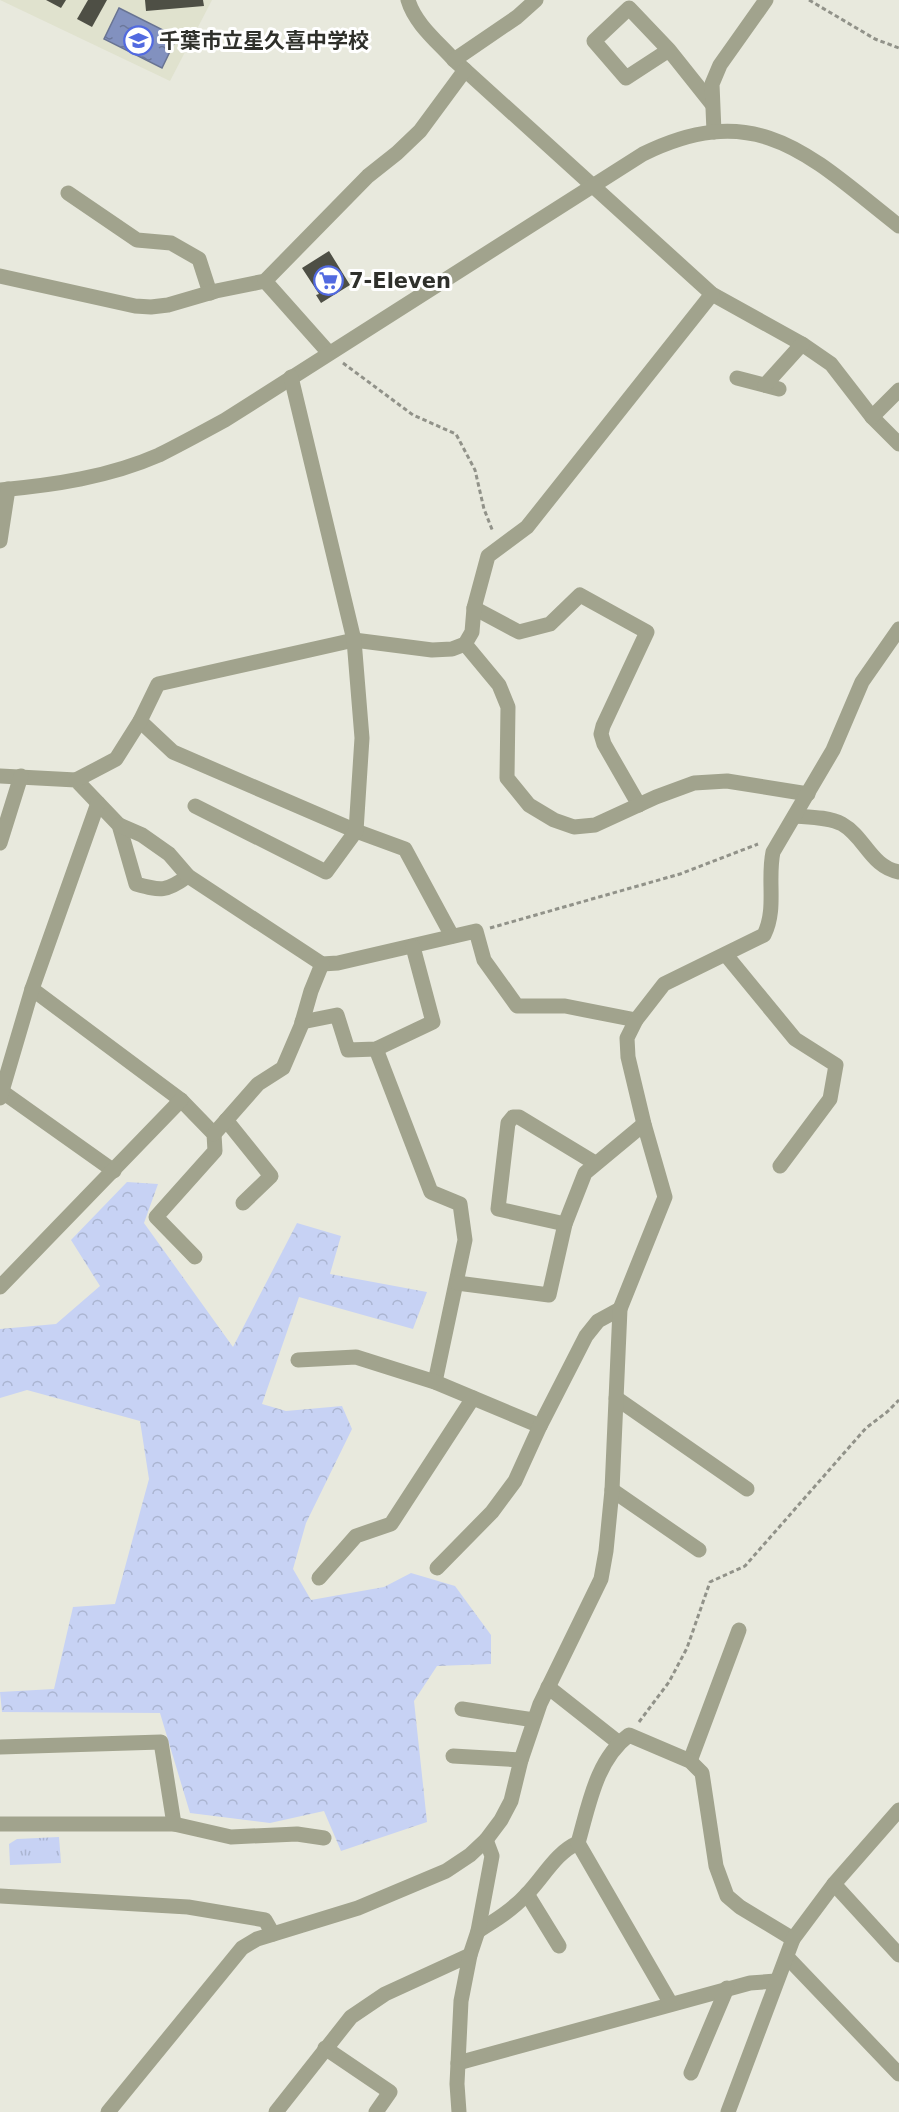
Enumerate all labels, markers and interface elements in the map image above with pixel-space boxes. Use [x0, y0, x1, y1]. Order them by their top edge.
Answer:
school or university icon: 千葉市立星久喜中学校 [122, 25, 154, 57]
place label: 千葉市立星久喜中学校 [159, 29, 369, 53]
supermarket icon: 7-Eleven [312, 265, 344, 297]
place label: 7-Eleven [349, 269, 451, 293]

